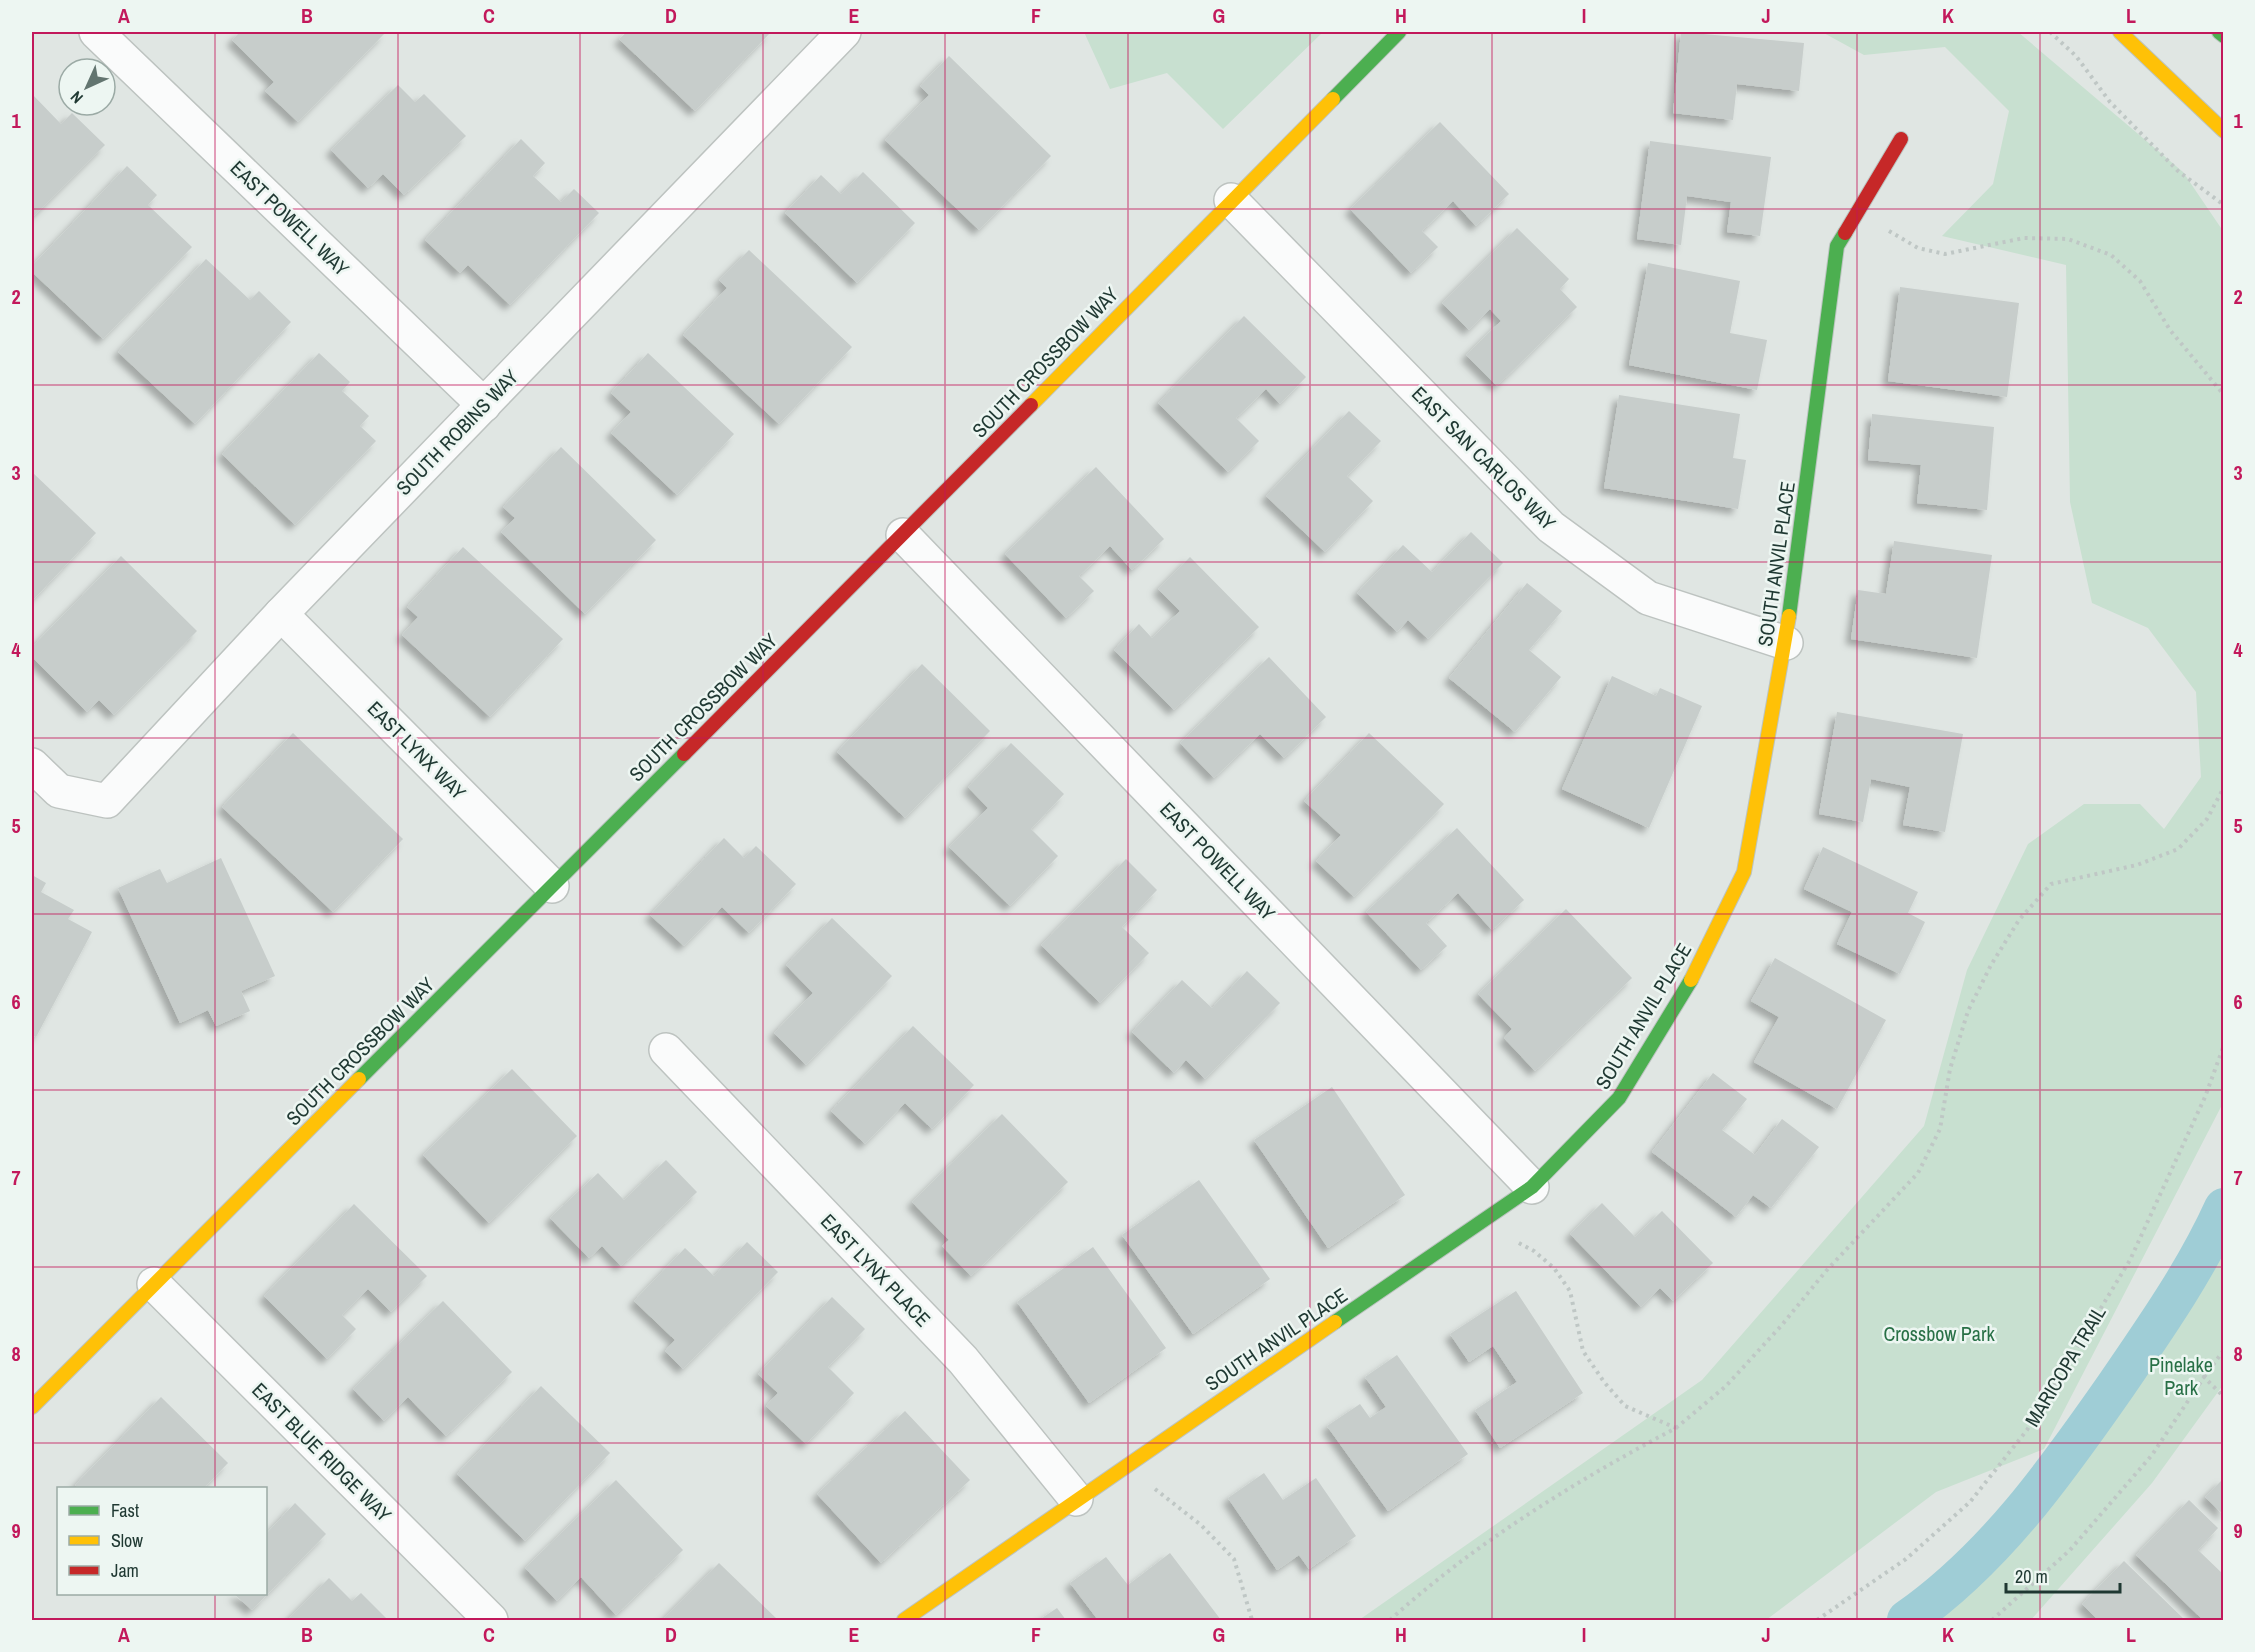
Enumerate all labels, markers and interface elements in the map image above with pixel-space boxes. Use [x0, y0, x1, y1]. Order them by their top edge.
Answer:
text: A [118, 2, 130, 29]
text: B [301, 2, 313, 29]
text: C [483, 2, 495, 29]
text: D [665, 2, 677, 29]
text: E [849, 2, 860, 29]
text: F [1031, 2, 1041, 29]
text: G [1213, 2, 1225, 29]
text: H [1395, 2, 1407, 29]
text: I [1582, 2, 1586, 29]
text: J [1761, 2, 1771, 29]
text: K [1942, 2, 1954, 29]
text: L [2126, 2, 2136, 29]
north arrow [57, 57, 117, 117]
text: N [65, 86, 88, 109]
text: 1 [11, 107, 21, 134]
text: 1 [2233, 107, 2243, 134]
street label: EAST POWELL WAY [225, 154, 355, 282]
street label: SOUTH CROSSBOW WAY [966, 281, 1124, 443]
text: 2 [11, 283, 21, 310]
text: 2 [2233, 283, 2243, 310]
street label: SOUTH ROBINS WAY [390, 363, 524, 501]
street label: EAST SAN CARLOS WAY [1406, 380, 1562, 536]
text: 3 [11, 459, 21, 486]
text: 3 [2233, 459, 2243, 486]
street label: SOUTH ANVIL PLACE [1751, 480, 1801, 648]
street label: SOUTH CROSSBOW WAY [623, 627, 783, 787]
text: 4 [11, 636, 21, 663]
text: 4 [2233, 636, 2243, 663]
street label: EAST LYNX WAY [362, 695, 472, 805]
street label: EAST POWELL WAY [1154, 796, 1282, 926]
text: 5 [11, 812, 21, 839]
text: 5 [2233, 812, 2243, 839]
street label: SOUTH ANVIL PLACE [1589, 938, 1697, 1094]
street label: SOUTH CROSSBOW WAY [280, 971, 440, 1131]
text: 6 [11, 988, 21, 1015]
text: 6 [2233, 988, 2243, 1015]
text: 7 [11, 1164, 21, 1191]
text: 7 [2233, 1164, 2243, 1191]
street label: EAST LYNX PLACE [815, 1208, 937, 1332]
street label: SOUTH ANVIL PLACE [1200, 1281, 1352, 1397]
street label: MARICOPA TRAIL [2018, 1301, 2112, 1431]
park label: Crossbow Park [1883, 1320, 1995, 1347]
text: 8 [11, 1340, 21, 1367]
text: 8 [2233, 1340, 2243, 1367]
park label: Pinelake Park [2149, 1351, 2213, 1401]
street label: EAST BLUE RIDGE WAY [246, 1376, 398, 1528]
legend [57, 1487, 267, 1595]
text: Fast [111, 1498, 139, 1523]
text: 9 [11, 1517, 21, 1544]
text: 9 [2233, 1517, 2243, 1544]
text: Slow [111, 1528, 143, 1553]
scale bar [2006, 1556, 2120, 1594]
text: Jam [111, 1558, 139, 1583]
text: 20 m [2015, 1564, 2048, 1589]
text: A [118, 1621, 130, 1648]
text: B [301, 1621, 313, 1648]
text: C [483, 1621, 495, 1648]
text: D [665, 1621, 677, 1648]
text: E [849, 1621, 860, 1648]
text: F [1031, 1621, 1041, 1648]
text: G [1213, 1621, 1225, 1648]
text: H [1395, 1621, 1407, 1648]
text: I [1582, 1621, 1586, 1648]
text: J [1761, 1621, 1771, 1648]
text: K [1942, 1621, 1954, 1648]
text: L [2126, 1621, 2136, 1648]

